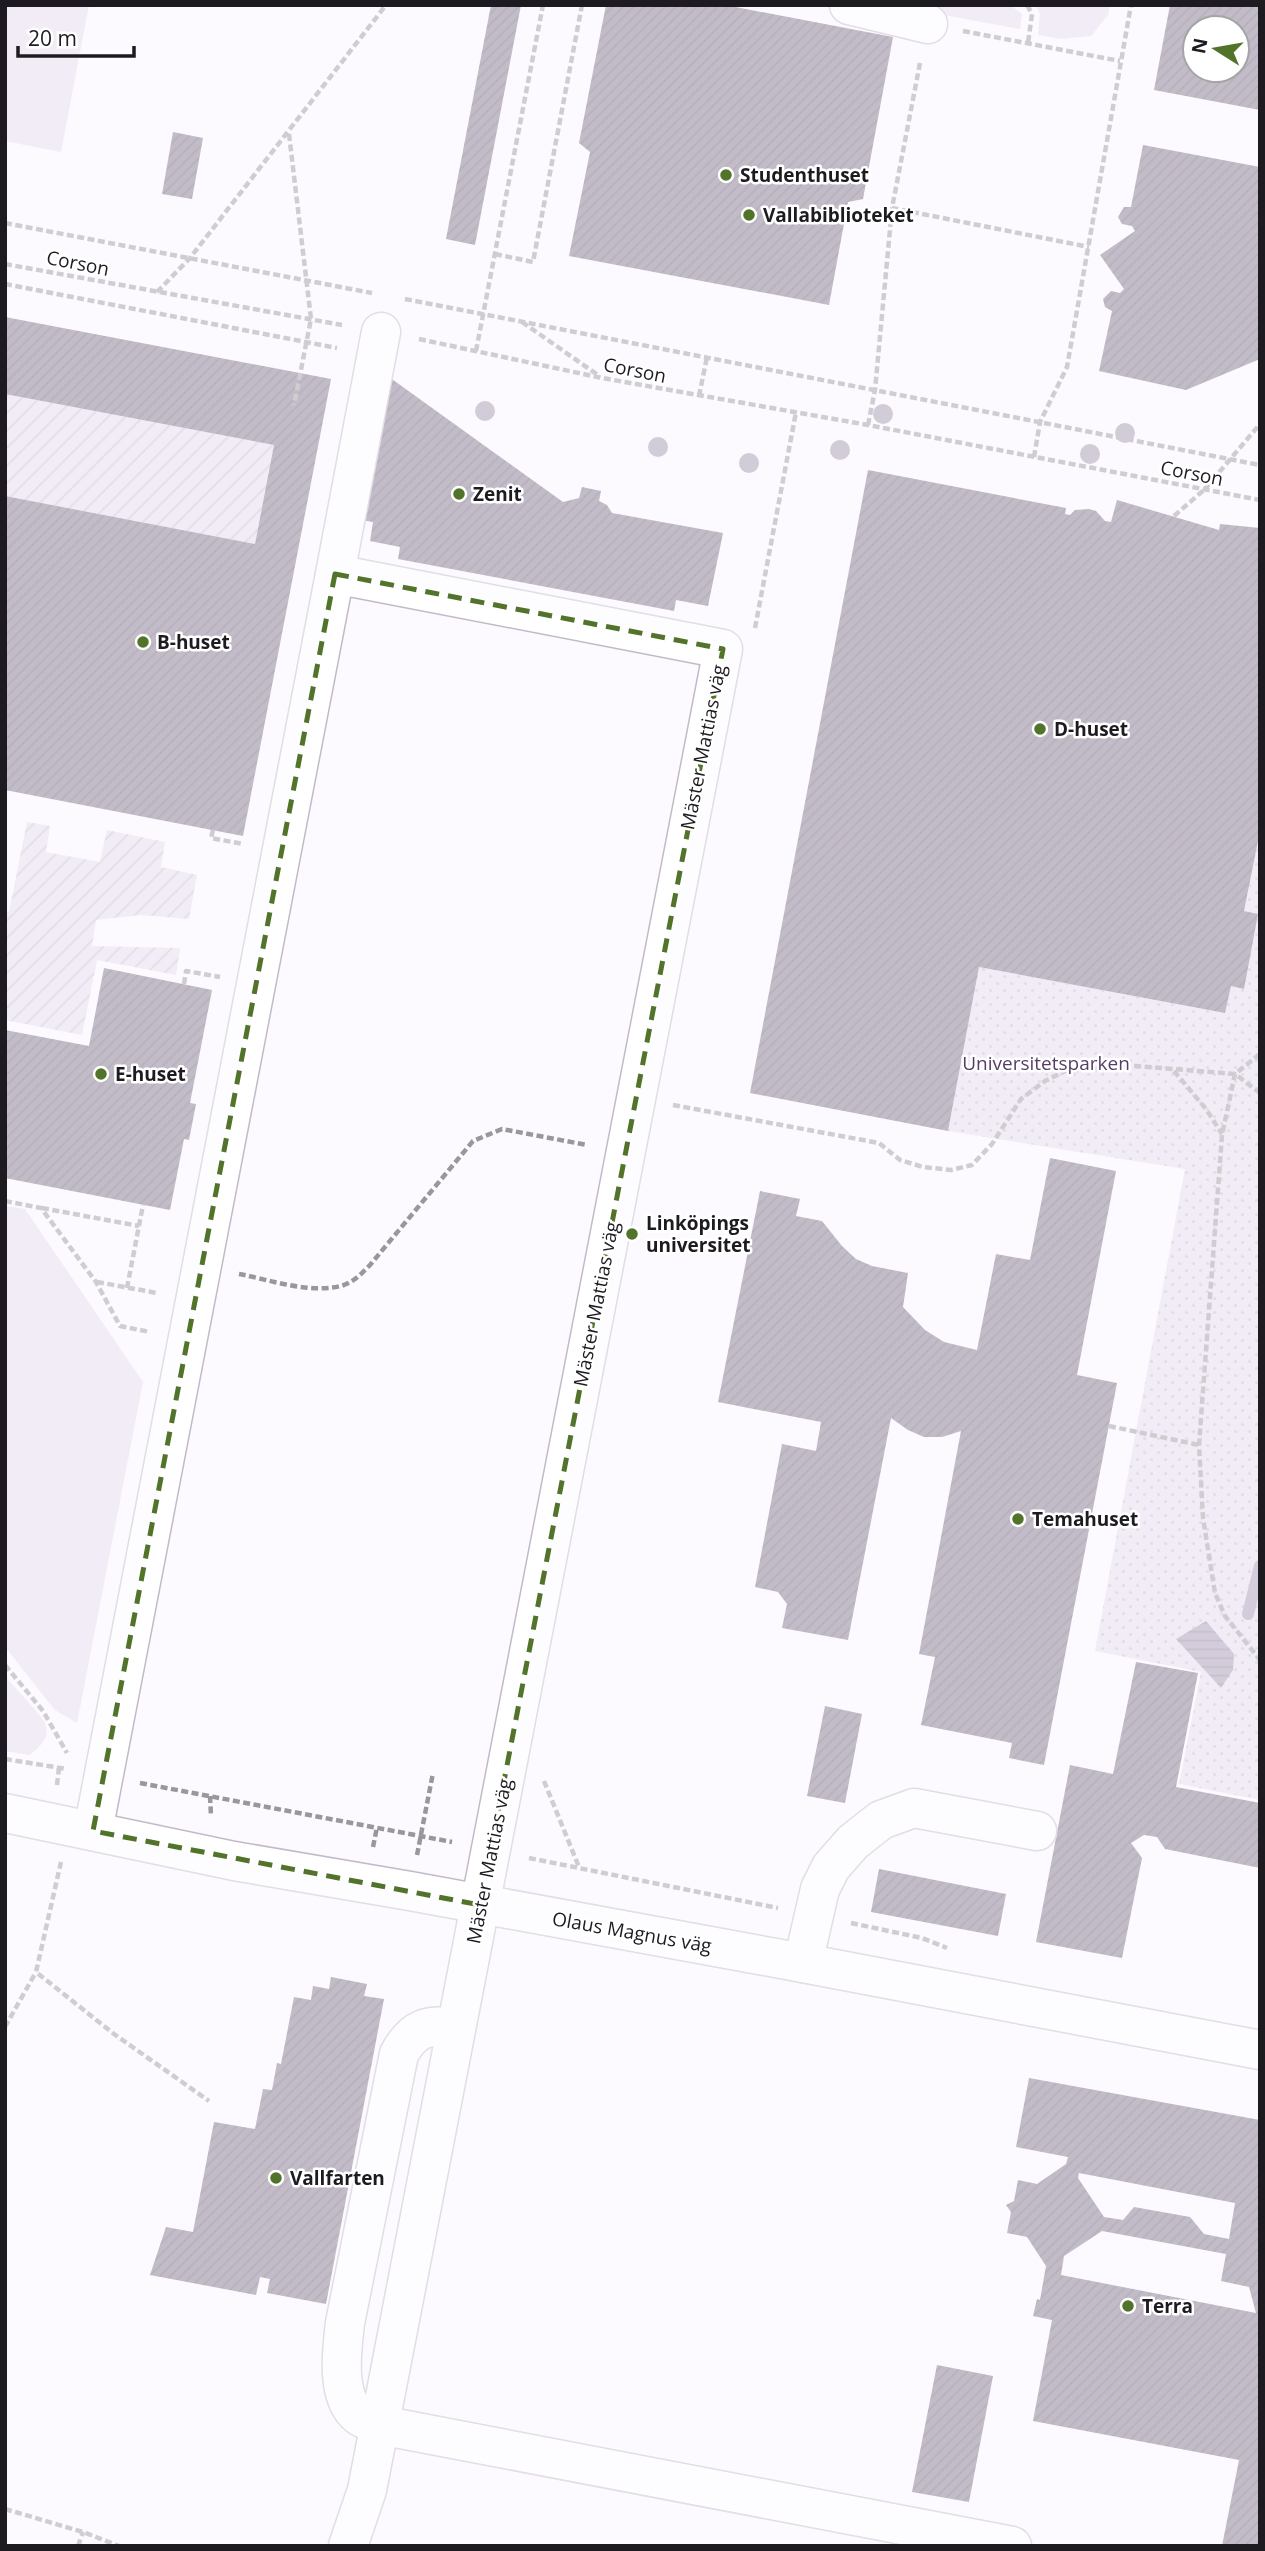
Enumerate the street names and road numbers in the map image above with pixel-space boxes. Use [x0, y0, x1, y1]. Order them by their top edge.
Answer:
street label: Corson [44, 244, 112, 282]
street label: Corson [601, 351, 669, 389]
street label: Corson [1158, 454, 1226, 492]
street label: Mäster Mattias väg [674, 662, 732, 832]
street label: Mäster Mattias väg [567, 1219, 625, 1389]
street label: Mäster Mattias väg [460, 1776, 518, 1946]
street label: Olaus Magnus väg [550, 1905, 714, 1959]

